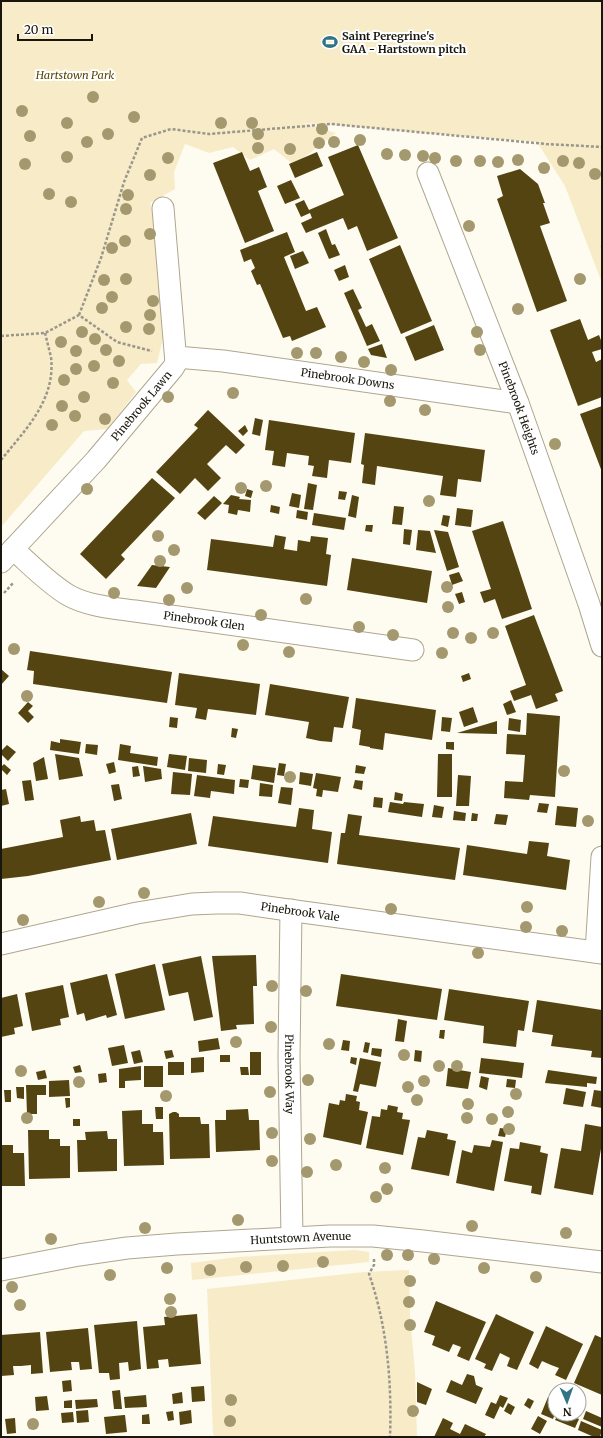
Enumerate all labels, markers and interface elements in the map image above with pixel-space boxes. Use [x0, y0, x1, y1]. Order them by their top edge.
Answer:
scale bar [18, 16, 92, 42]
text: 20 m [24, 22, 53, 37]
place label: Saint Peregrine's GAA - Hartstown pitch [342, 29, 467, 56]
sports icon: Saint Peregrine's GAA - Hartstown pitch [321, 33, 339, 51]
park label: Hartstown Park [35, 68, 114, 82]
street label: Pinebrook Heights [495, 359, 543, 457]
street label: Pinebrook Downs [300, 365, 395, 392]
street label: Pinebrook Lawn [108, 367, 175, 444]
street label: Pinebrook Glen [163, 608, 246, 633]
street label: Pinebrook Vale [260, 899, 341, 924]
street label: Pinebrook Way [282, 1034, 297, 1115]
street label: Huntstown Avenue [250, 1229, 351, 1247]
north arrow [547, 1382, 587, 1422]
text: N [562, 1405, 572, 1419]

